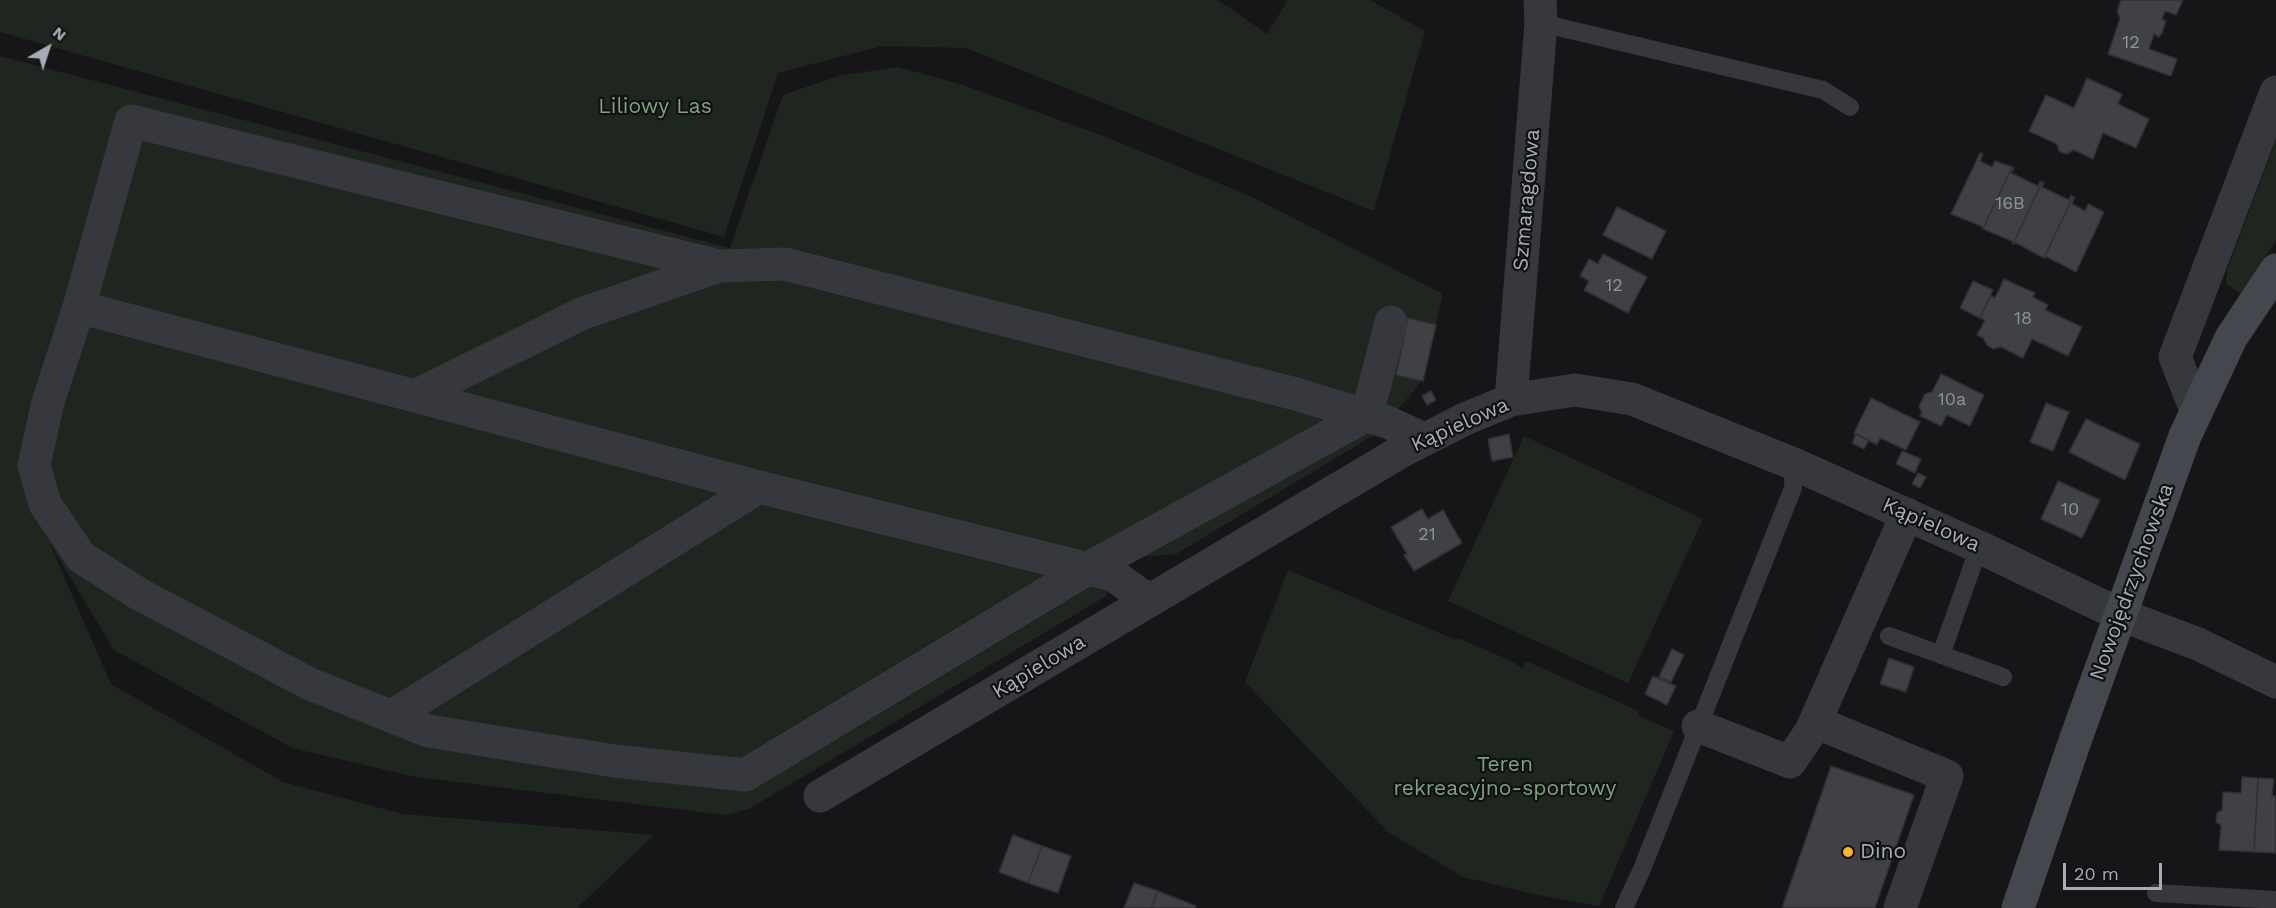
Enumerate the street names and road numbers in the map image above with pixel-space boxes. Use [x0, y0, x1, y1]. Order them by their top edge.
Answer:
street label: Szmaragdowa [1508, 128, 1546, 272]
street label: Kąpielowa [1407, 392, 1513, 458]
street label: Nowojędrzychowska [2085, 480, 2179, 684]
street label: Kąpielowa [1878, 492, 1984, 558]
street label: Kąpielowa [988, 629, 1090, 705]

